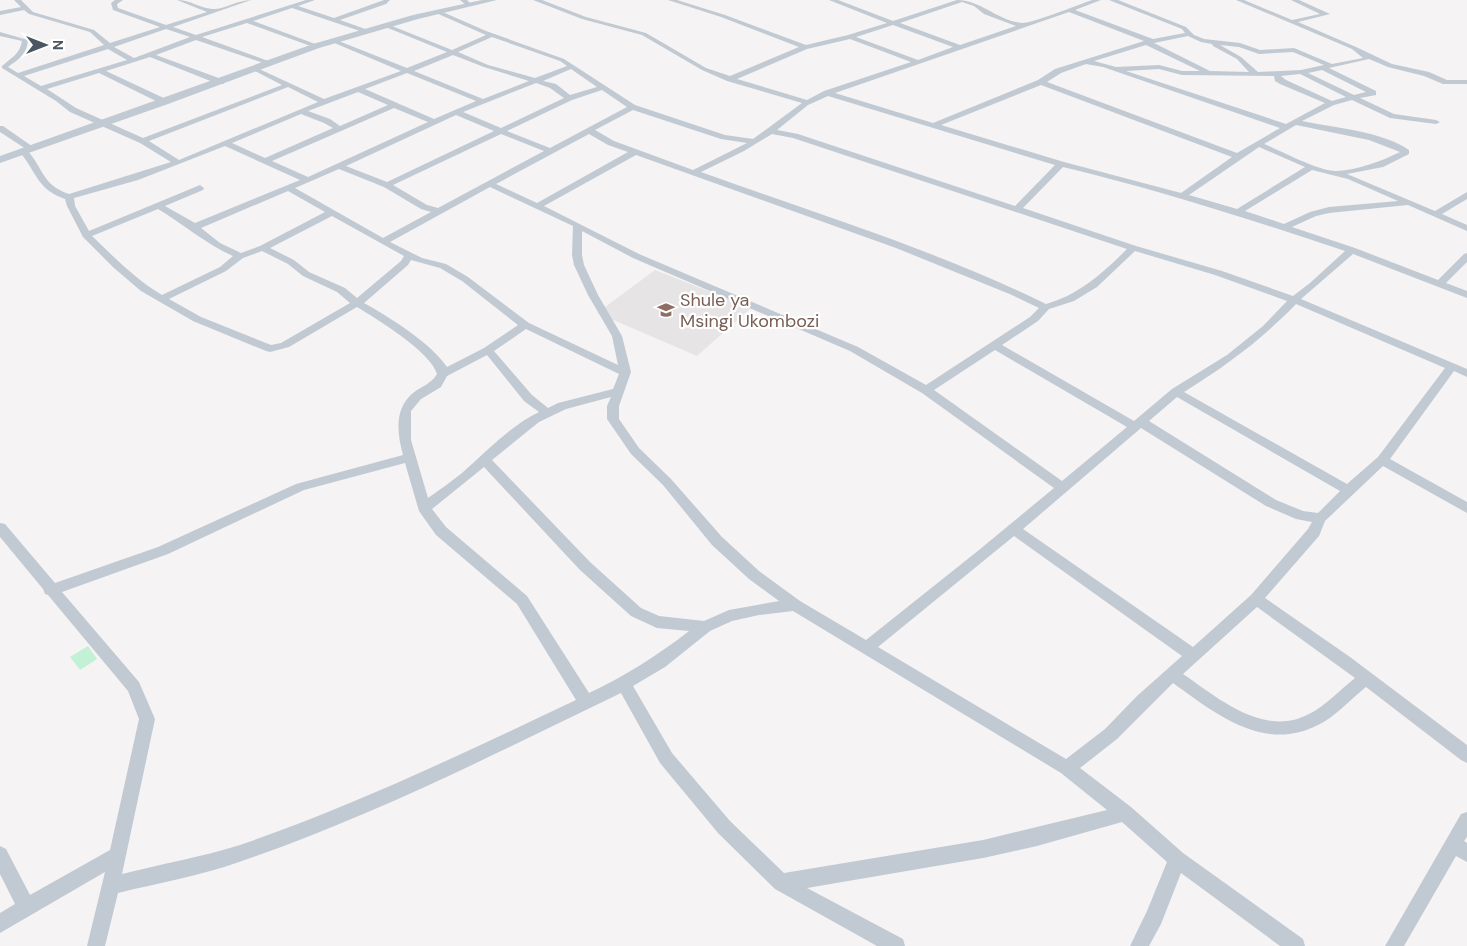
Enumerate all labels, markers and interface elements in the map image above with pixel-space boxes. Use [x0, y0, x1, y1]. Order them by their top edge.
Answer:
north arrow [20, 20, 70, 70]
text: N [49, 40, 67, 50]
place label: Shule ya Msingi Ukombozi [680, 288, 819, 333]
school or university icon: Shule ya Msingi Ukombozi [656, 300, 676, 320]

